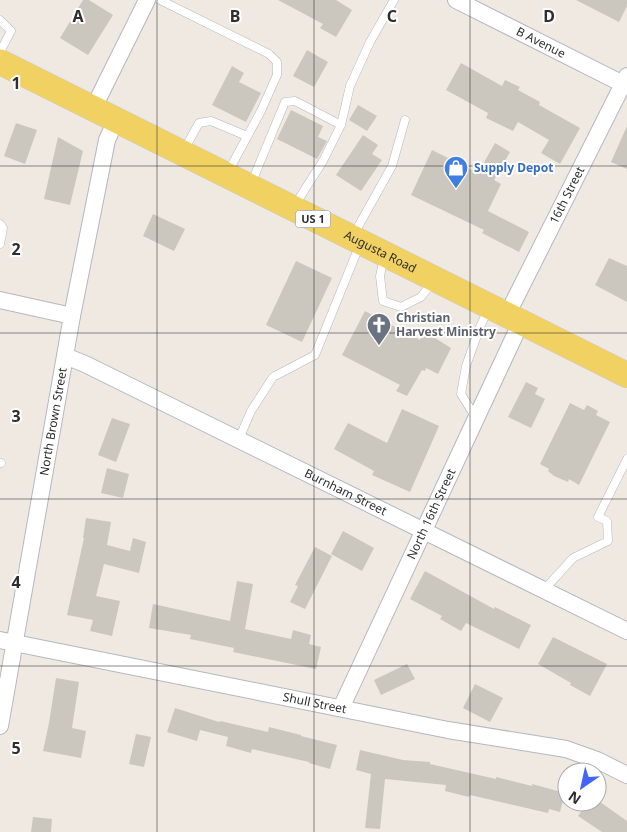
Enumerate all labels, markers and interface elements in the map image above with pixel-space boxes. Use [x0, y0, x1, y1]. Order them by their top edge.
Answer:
text: A [72, 5, 84, 27]
text: B [230, 5, 240, 27]
text: C [387, 5, 397, 27]
text: D [543, 5, 555, 27]
street label: B Avenue [514, 23, 569, 62]
text: 1 [11, 72, 21, 94]
shop icon: Supply Depot [443, 155, 469, 189]
place label: Supply Depot [474, 159, 553, 176]
street label: 16th Street [545, 163, 589, 227]
road number: US 1 [296, 210, 330, 228]
street label: Augusta Road [341, 226, 419, 277]
text: 2 [11, 238, 21, 260]
place label: Christian Harvest Ministry [396, 309, 496, 340]
church icon: Christian Harvest Ministry [366, 312, 392, 346]
street label: North Brown Street [35, 366, 71, 477]
text: 3 [11, 405, 21, 427]
street label: Burnham Street [302, 464, 390, 520]
street label: North 16th Street [402, 465, 460, 562]
text: 4 [11, 571, 21, 593]
street label: Shull Street [282, 688, 349, 718]
text: 5 [11, 737, 21, 759]
north arrow [557, 762, 607, 812]
text: N [564, 787, 584, 809]

